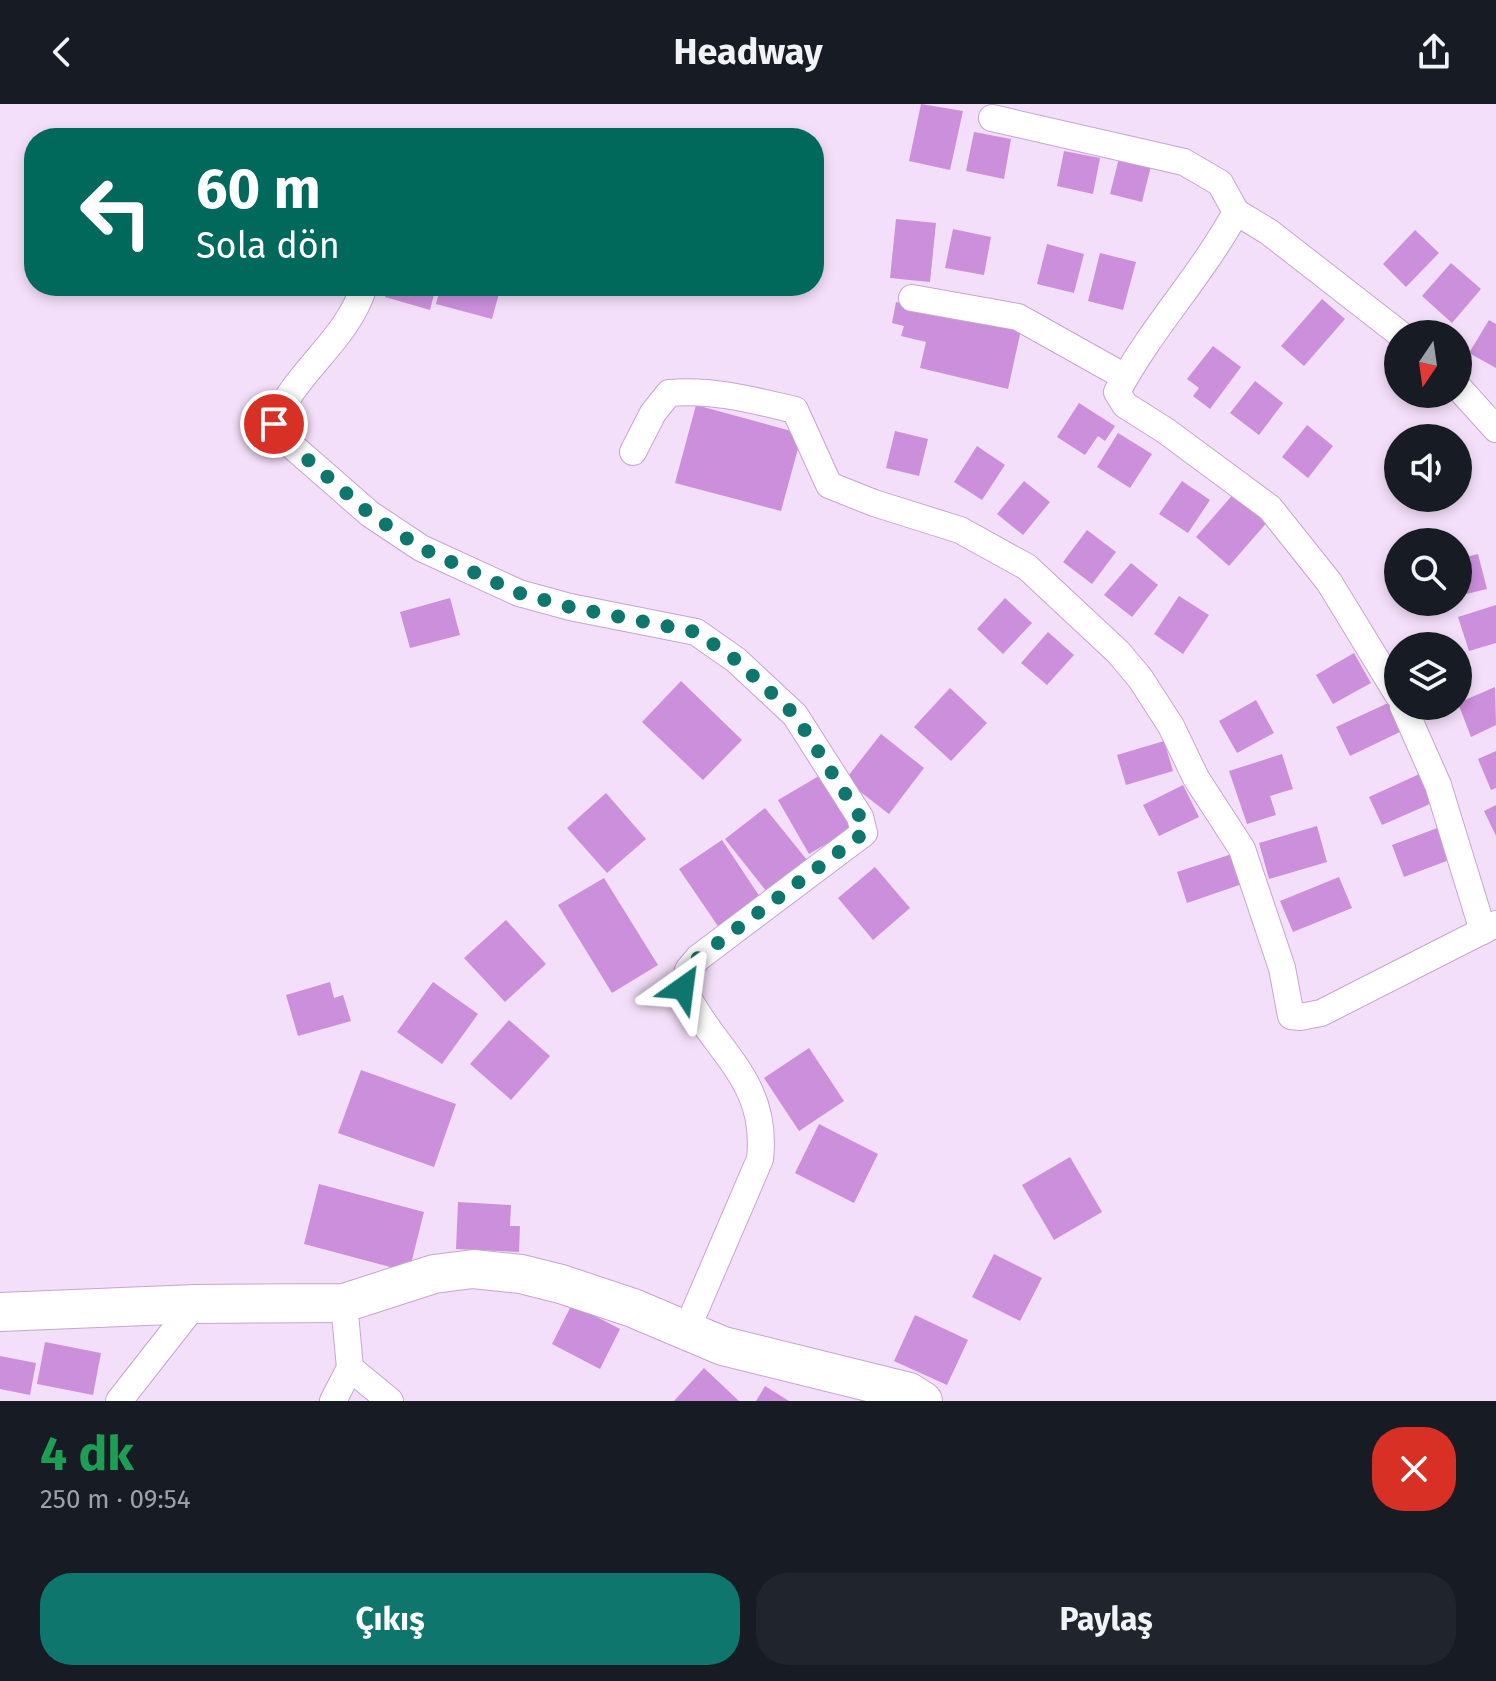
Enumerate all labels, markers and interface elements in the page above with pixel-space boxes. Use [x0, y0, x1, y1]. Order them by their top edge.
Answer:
icon: back [40, 30, 84, 74]
text: Headway [673, 30, 823, 74]
icon: share [1412, 30, 1456, 74]
text: 60 m [196, 156, 321, 223]
icon: left [64, 160, 168, 264]
text: Sola dön [196, 224, 340, 268]
north arrow [1384, 320, 1472, 408]
map controls [1384, 320, 1472, 720]
pin [240, 390, 308, 458]
icon: arrive [252, 402, 296, 446]
button: sound [1384, 424, 1472, 512]
button: search [1384, 528, 1472, 616]
button: layers [1384, 632, 1472, 720]
position arrow [641, 946, 725, 1030]
text: 4 dk [40, 1425, 134, 1483]
button: close [1372, 1427, 1456, 1511]
text: 250 m · 09:54 [40, 1484, 191, 1515]
button: Çıkış [40, 1573, 740, 1665]
button: Paylaş [756, 1573, 1456, 1665]

